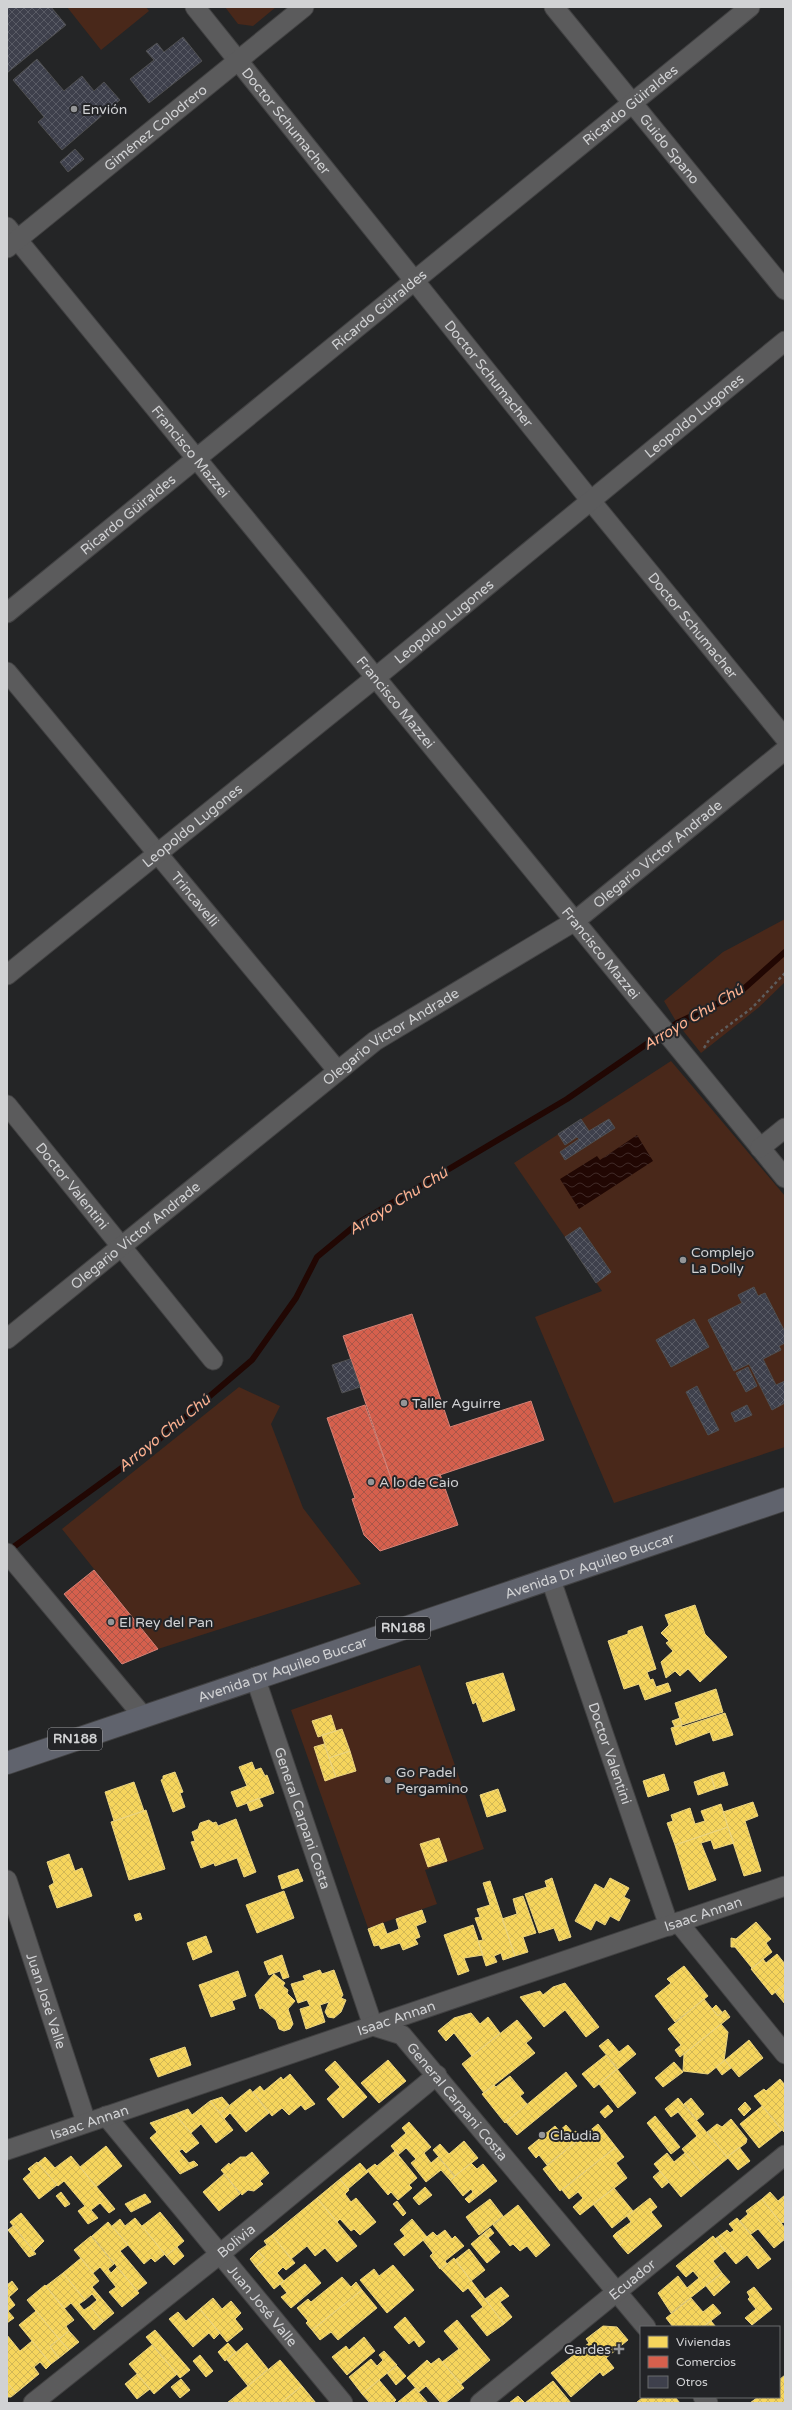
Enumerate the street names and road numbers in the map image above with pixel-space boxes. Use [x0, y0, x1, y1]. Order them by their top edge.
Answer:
street label: Ricardo Güiraldes [579, 61, 681, 149]
street label: Doctor Schumacher [238, 64, 335, 178]
street label: Giménez Colodrero [100, 81, 210, 174]
street label: Guido Spano [636, 110, 703, 187]
street label: Ricardo Güiraldes [328, 266, 430, 353]
street label: Doctor Schumacher [441, 317, 537, 431]
street label: Leopoldo Lugones [641, 370, 747, 461]
street label: Francisco Mazzei [148, 402, 233, 501]
street label: Ricardo Güiraldes [77, 470, 179, 558]
street label: Doctor Schumacher [644, 569, 742, 682]
street label: Leopoldo Lugones [391, 575, 497, 667]
street label: Francisco Mazzei [353, 653, 438, 752]
street label: Leopoldo Lugones [139, 780, 246, 871]
street label: Olegario Víctor Andrade [589, 796, 725, 912]
street label: Trincavelli [168, 868, 223, 930]
street label: Francisco Mazzei [558, 904, 644, 1003]
street label: Olegario Víctor Andrade [319, 984, 462, 1089]
street label: Doctor Valentini [32, 1139, 112, 1233]
street label: Olegario Víctor Andrade [67, 1178, 203, 1293]
street label: Avenida Dr Aquileo Buccar [502, 1529, 677, 1602]
road number: RN188 [376, 1617, 430, 1639]
street label: Avenida Dr Aquileo Buccar [195, 1633, 370, 1706]
street label: Doctor Valentini [585, 1700, 635, 1806]
road number: RN188 [48, 1728, 102, 1750]
street label: General Carpani Costa [271, 1745, 335, 1891]
street label: Isaac Annan [662, 1893, 744, 1935]
street label: Juan José Valle [23, 1950, 70, 2051]
street label: Isaac Annan [355, 1997, 437, 2039]
street label: General Carpani Costa [403, 2039, 512, 2164]
street label: Isaac Annan [48, 2101, 131, 2143]
street label: Bolivia [214, 2220, 258, 2261]
street label: Ecuador [605, 2255, 659, 2303]
street label: Juan José Valle [224, 2262, 301, 2350]

